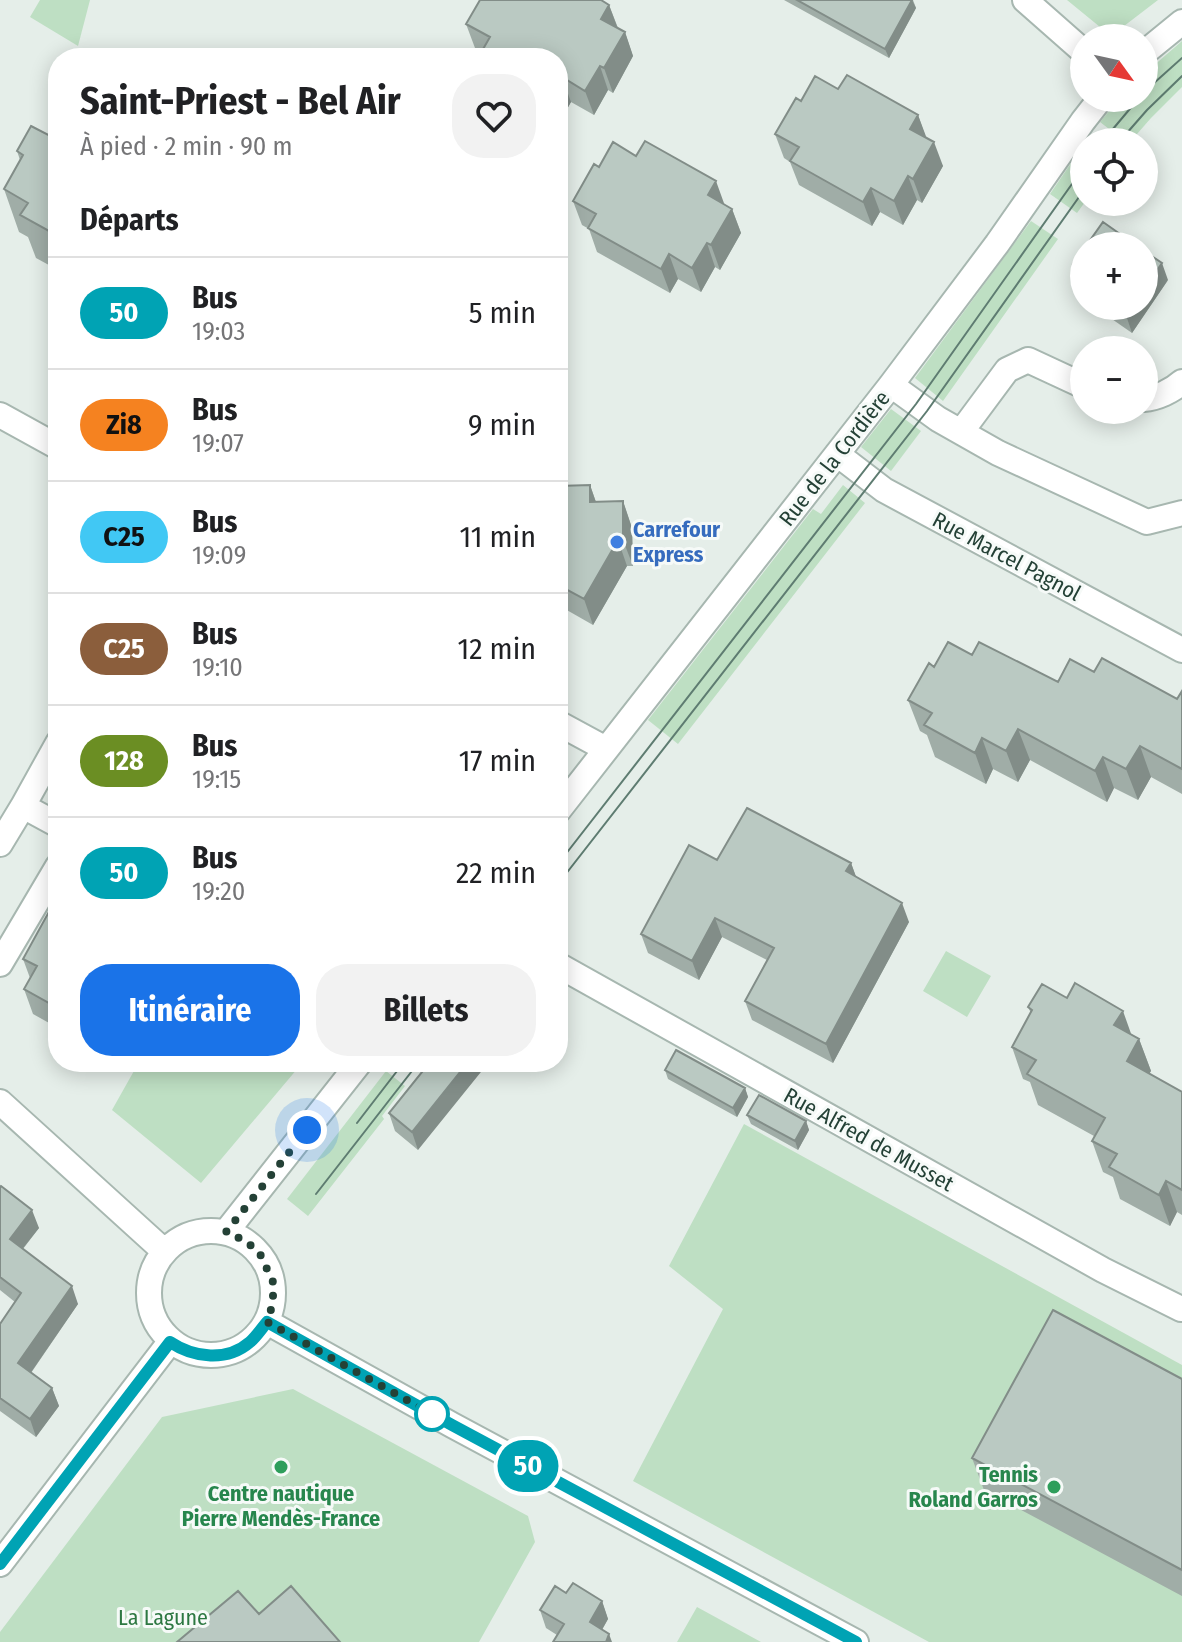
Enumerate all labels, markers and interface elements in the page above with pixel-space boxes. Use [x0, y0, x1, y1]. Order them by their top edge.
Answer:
north arrow [1070, 24, 1158, 112]
map controls [1070, 24, 1158, 424]
button: heart [452, 74, 536, 158]
text: Saint-Priest - Bel Air [80, 78, 401, 124]
button: locate [1070, 128, 1158, 216]
text: À pied · 2 min · 90 m [80, 131, 293, 162]
text: Départs [80, 202, 179, 238]
button: + [1070, 232, 1158, 320]
text: Bus [192, 280, 237, 316]
text: 5 min [469, 295, 536, 331]
text: 50 [109, 296, 139, 329]
text: 19:03 [192, 316, 245, 347]
button: − [1070, 336, 1158, 424]
street label: Rue de la Cordière [773, 385, 896, 531]
text: Bus [192, 392, 237, 428]
text: 9 min [468, 407, 536, 443]
text: Zi8 [106, 408, 142, 441]
text: 19:07 [192, 428, 244, 459]
text: Bus [192, 504, 237, 540]
street label: Rue Marcel Pagnol [928, 506, 1086, 607]
place label: Carrefour Express [633, 516, 721, 568]
text: 11 min [460, 519, 536, 555]
text: C25 [103, 520, 145, 553]
marker: Carrefour Express [608, 533, 626, 551]
text: 19:09 [192, 540, 246, 571]
text: Bus [192, 616, 237, 652]
text: 12 min [458, 631, 536, 667]
text: C25 [103, 632, 145, 665]
text: 19:10 [192, 652, 243, 683]
text: Bus [192, 728, 237, 764]
text: 17 min [459, 743, 536, 779]
text: 128 [104, 744, 144, 777]
text: 19:15 [192, 764, 241, 795]
text: Bus [192, 840, 237, 876]
text: 22 min [456, 855, 536, 891]
text: 50 [109, 856, 139, 889]
text: 19:20 [192, 876, 245, 907]
button: Itinéraire [80, 964, 300, 1056]
button: Billets [316, 964, 536, 1056]
street label: Rue Alfred de Musset [779, 1082, 959, 1198]
your location [287, 1110, 327, 1150]
unlabelled marker [415, 1397, 449, 1431]
line badge: 50 [492, 1440, 564, 1492]
text: 50 [513, 1449, 543, 1482]
marker: Centre nautique Pierre Mendès-France [272, 1458, 290, 1476]
place label: Tennis Roland Garros [909, 1461, 1038, 1513]
marker: Tennis Roland Garros [1045, 1478, 1063, 1496]
place label: Centre nautique Pierre Mendès-France [182, 1480, 380, 1532]
park label: La Lagune [118, 1604, 208, 1631]

